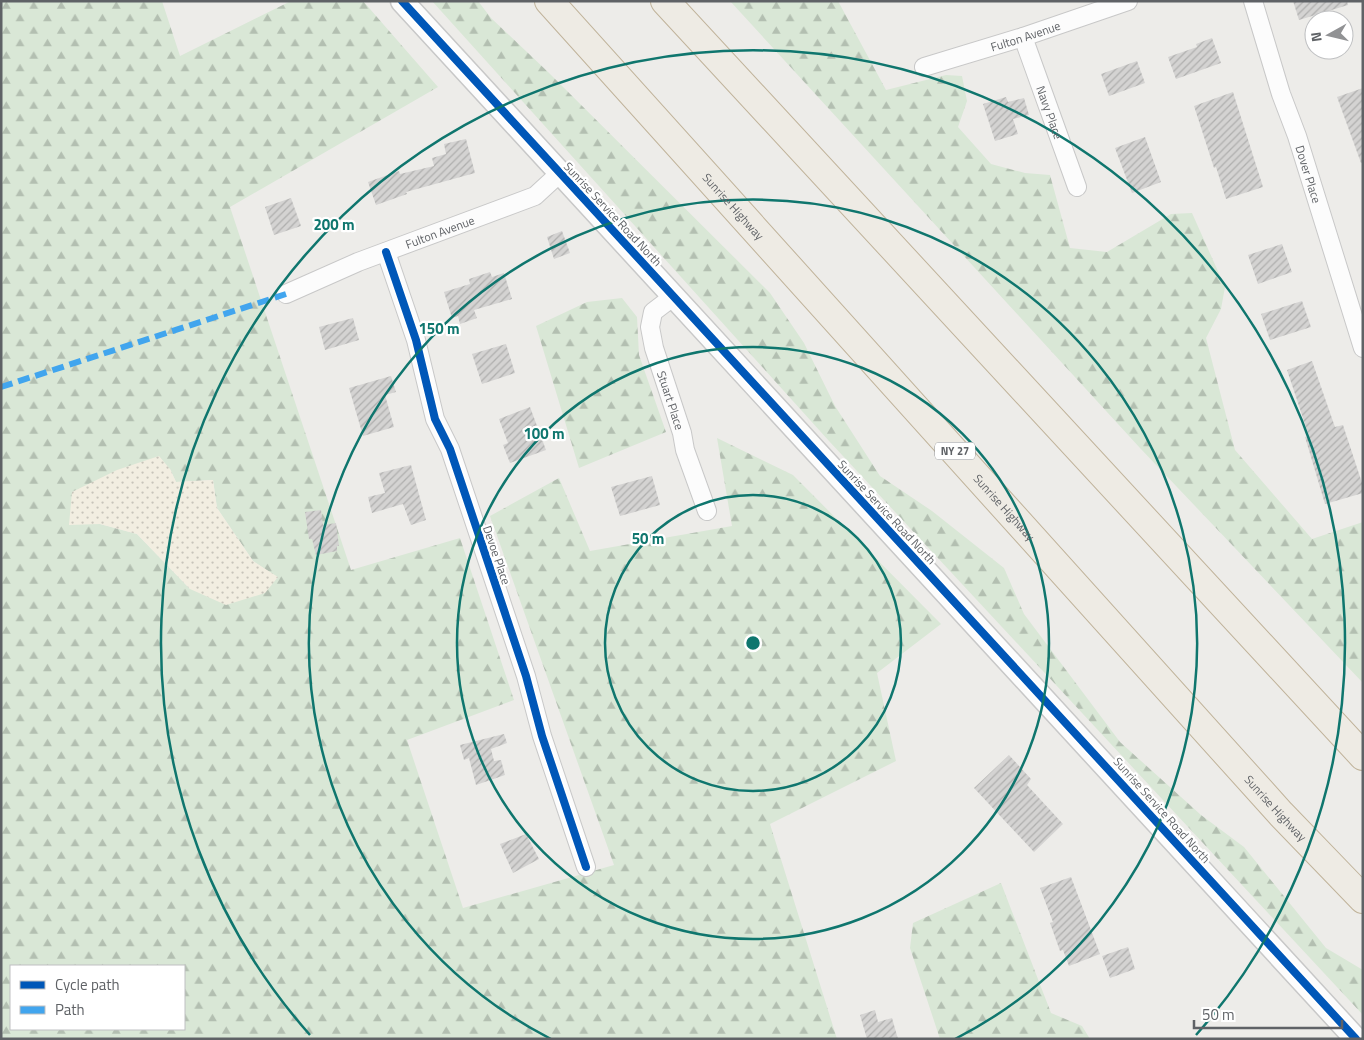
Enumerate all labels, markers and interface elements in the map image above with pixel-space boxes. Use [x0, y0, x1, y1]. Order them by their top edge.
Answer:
north arrow [1304, 10, 1354, 60]
street label: Fulton Avenue [988, 15, 1063, 56]
text: N [1305, 31, 1327, 43]
street label: Navy Place [1032, 83, 1068, 142]
street label: Dover Place [1291, 143, 1327, 205]
street label: Sunrise Service Road North [559, 157, 667, 271]
street label: Sunrise Highway [698, 168, 769, 244]
street label: Fulton Avenue [402, 210, 477, 253]
text: 200 m [313, 213, 355, 236]
text: 150 m [418, 317, 460, 340]
street label: Stuart Place [653, 368, 690, 432]
text: 100 m [523, 422, 565, 445]
road number: NY 27 [935, 442, 975, 460]
street label: Sunrise Service Road North [833, 455, 941, 569]
street label: Sunrise Highway [969, 469, 1040, 545]
street label: Devoe Place [478, 523, 516, 587]
text: 50 m [632, 527, 664, 550]
centre of rings [744, 634, 762, 652]
street label: Sunrise Service Road North [1109, 753, 1215, 867]
street label: Sunrise Highway [1240, 770, 1312, 845]
legend [10, 965, 185, 1030]
text: Cycle path [55, 973, 120, 996]
text: Path [55, 998, 85, 1021]
scale bar [1194, 998, 1342, 1030]
text: 50 m [1202, 1003, 1235, 1026]

